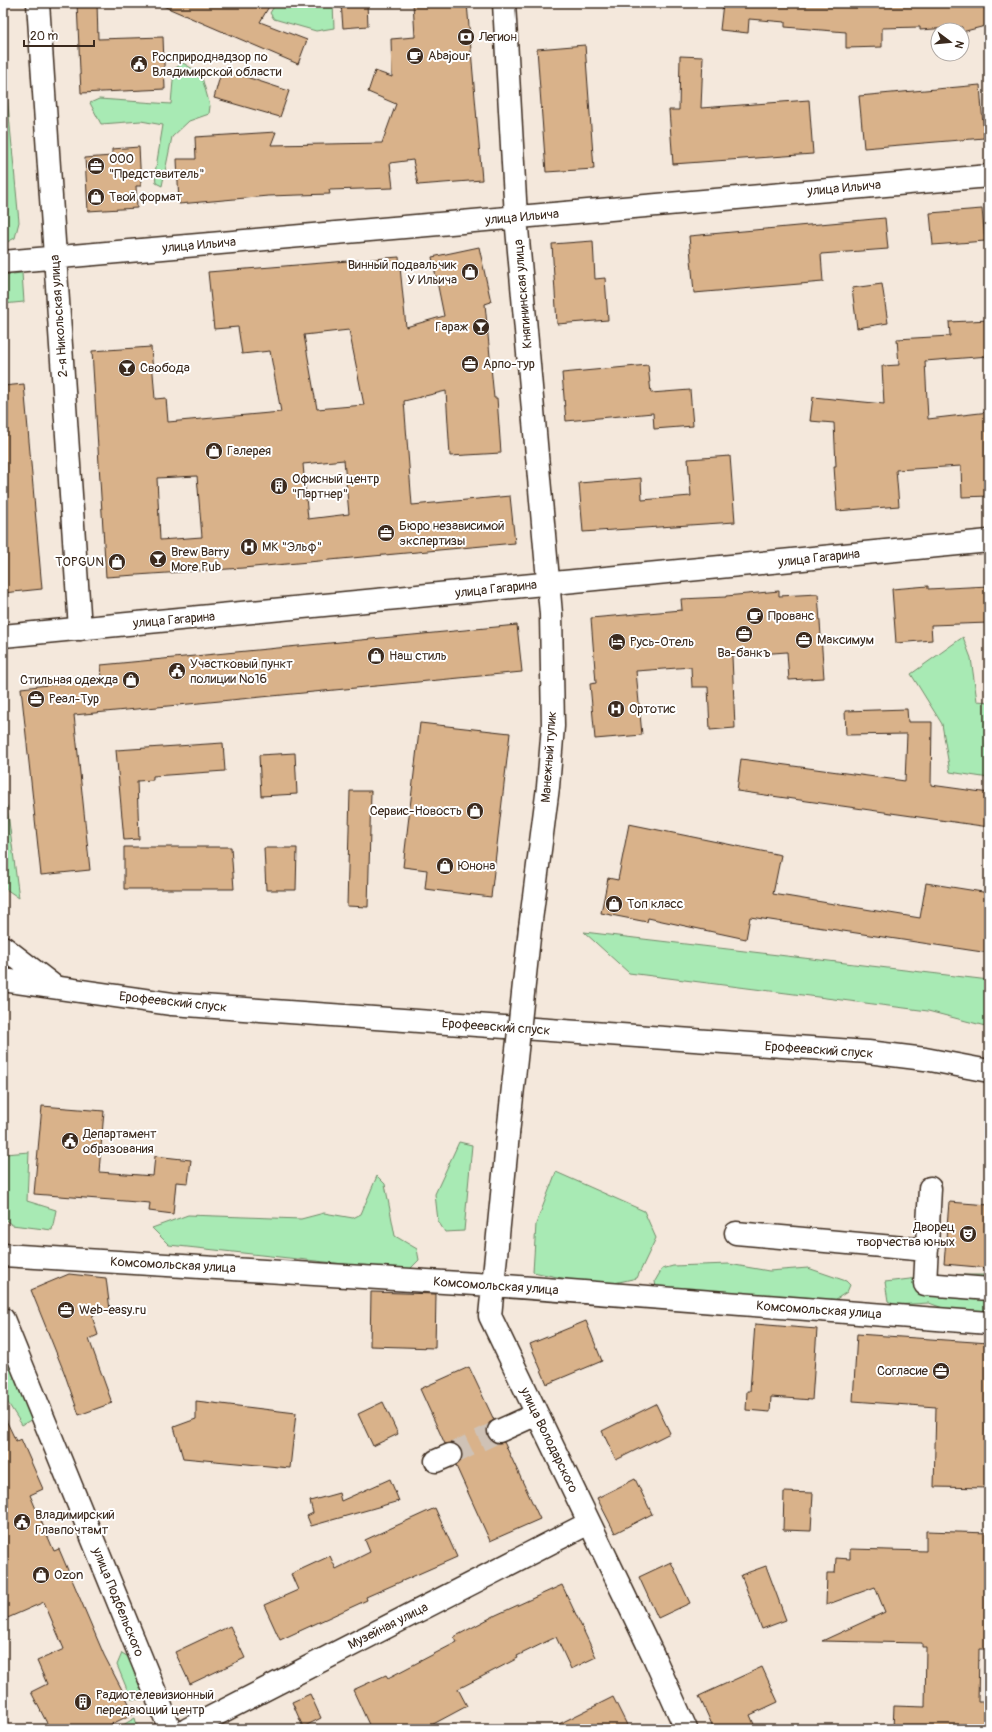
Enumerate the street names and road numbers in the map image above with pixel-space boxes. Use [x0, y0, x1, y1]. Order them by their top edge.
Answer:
street label: улица Ильича [805, 177, 882, 199]
street label: улица Ильича [483, 206, 560, 228]
street label: улица Ильича [160, 234, 237, 256]
street label: Княгининская улица [510, 239, 536, 349]
street label: 2-я Никольская улица [47, 254, 71, 378]
street label: улица Гагарина [776, 546, 861, 570]
street label: улица Гагарина [453, 577, 538, 601]
street label: улица Гагарина [131, 608, 216, 632]
street label: Манежный тупик [538, 710, 560, 803]
street label: Ерофеевский спуск [118, 988, 228, 1016]
street label: Ерофеевский спуск [441, 1015, 551, 1039]
street label: Ерофеевский спуск [764, 1038, 874, 1062]
street label: Комсомольская улица [110, 1254, 236, 1276]
street label: Комсомольская улица [433, 1274, 559, 1298]
street label: Комсомольская улица [756, 1298, 882, 1322]
street label: улица Володарского [516, 1384, 581, 1495]
street label: улица Подбельского [88, 1544, 147, 1659]
street label: Музейная улица [345, 1599, 431, 1653]

